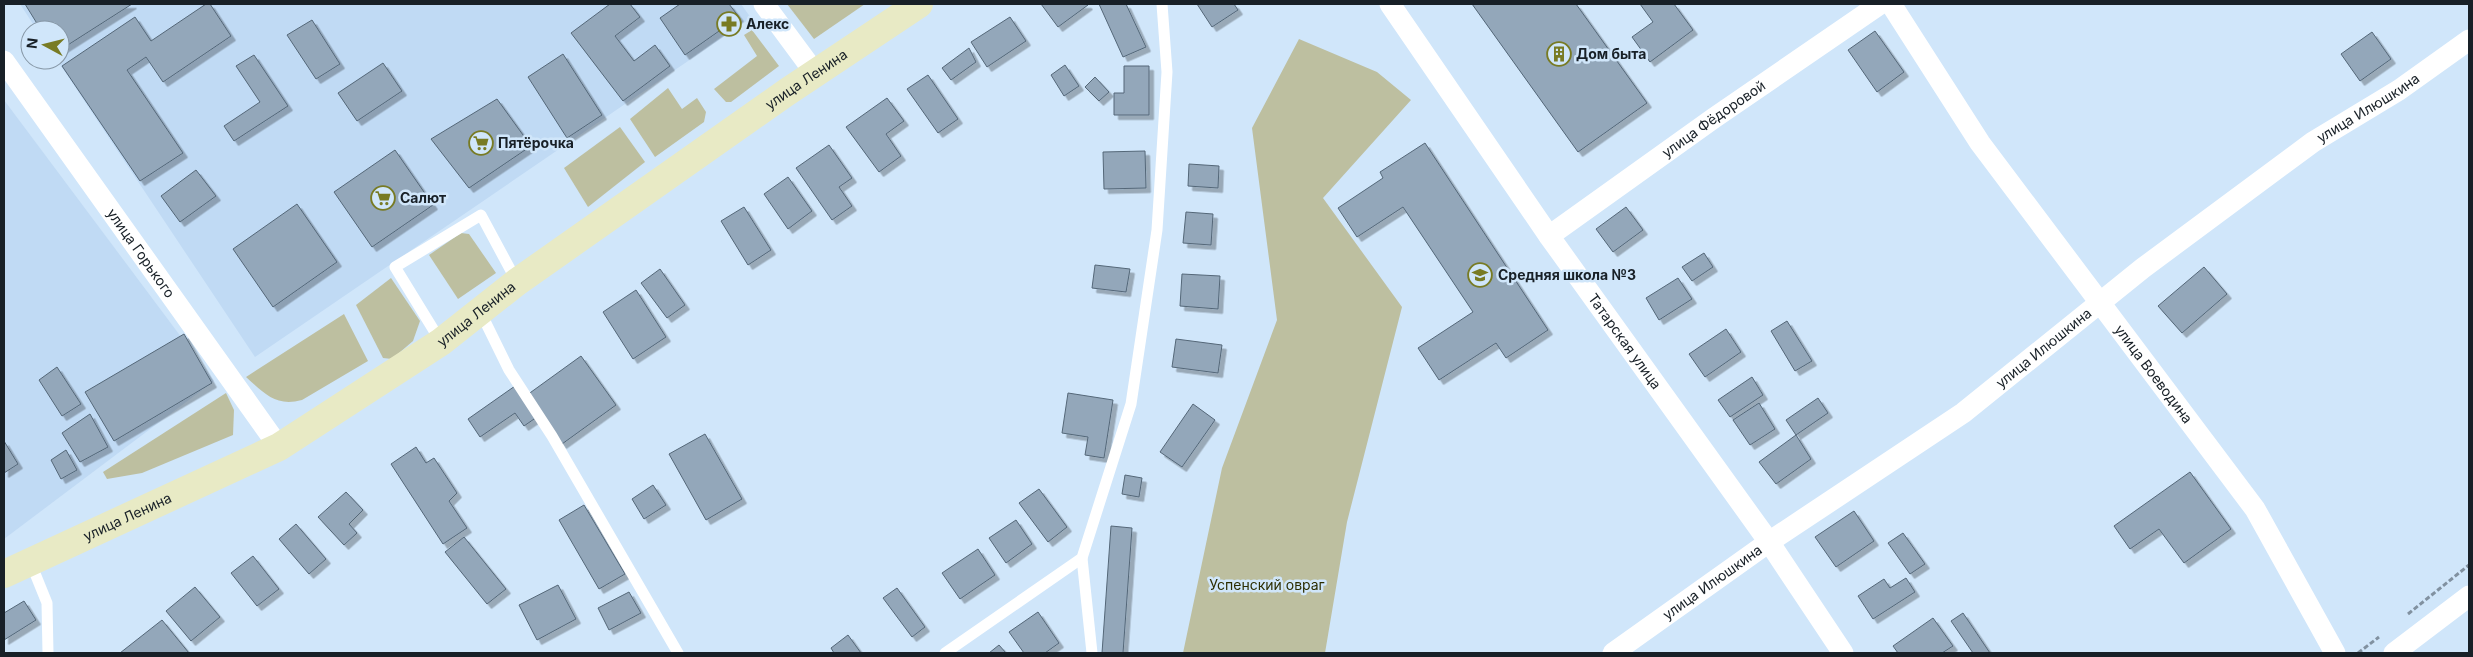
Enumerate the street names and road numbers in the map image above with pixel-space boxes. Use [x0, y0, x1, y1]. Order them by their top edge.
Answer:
street label: улица Ленина [762, 45, 850, 113]
street label: улица Илюшкина [2313, 69, 2423, 146]
street label: улица Фёдоровой [1658, 76, 1768, 161]
street label: улица Горького [104, 205, 179, 301]
street label: улица Ленина [433, 278, 519, 350]
street label: Татарская улица [1585, 290, 1665, 392]
street label: улица Илюшкина [1992, 304, 2095, 391]
street label: улица Воеводина [2111, 321, 2197, 426]
street label: улица Ленина [81, 489, 174, 544]
street label: улица Илюшкина [1659, 541, 1765, 623]

